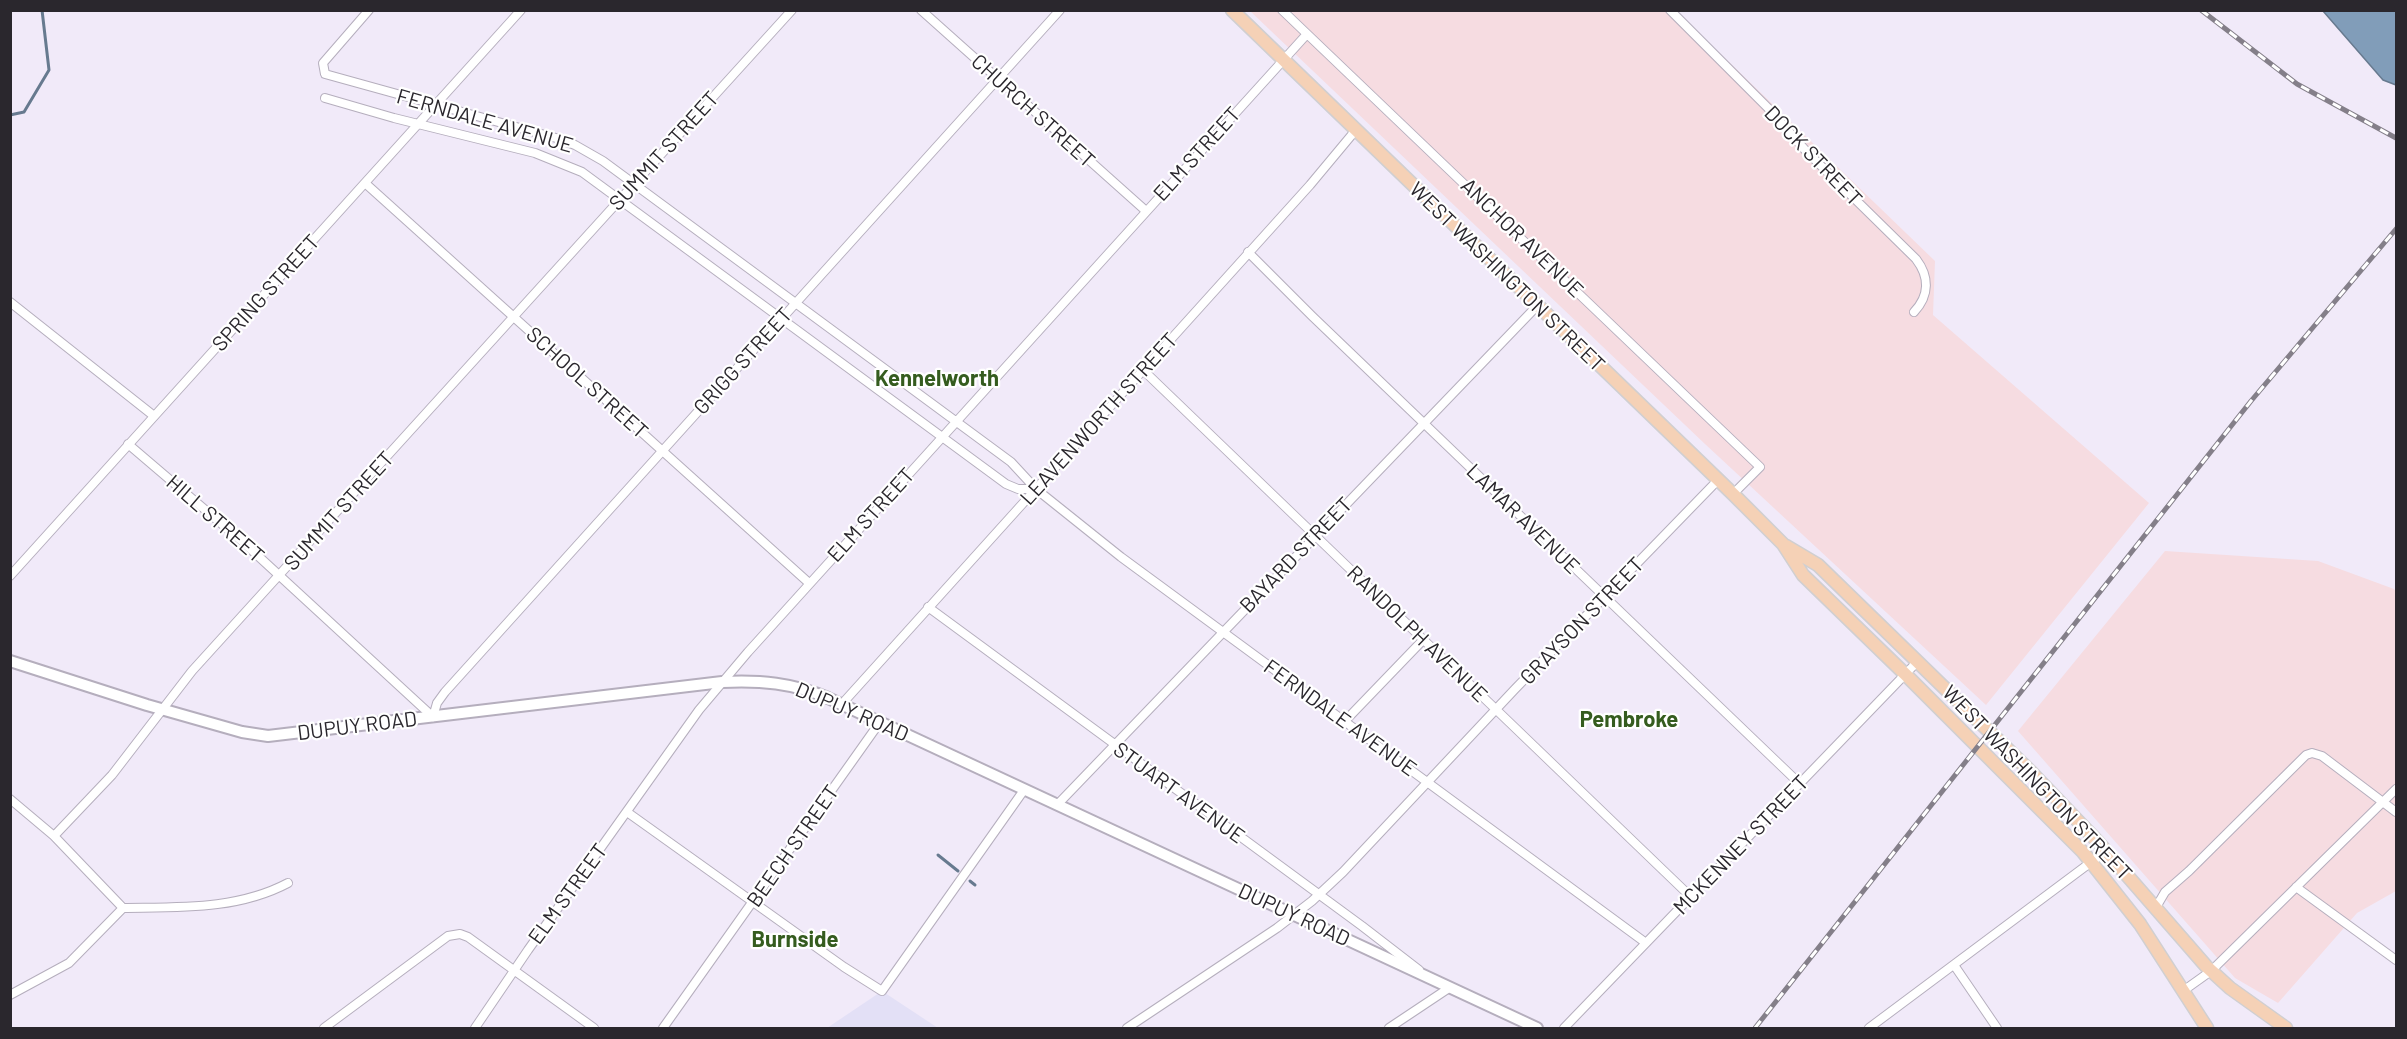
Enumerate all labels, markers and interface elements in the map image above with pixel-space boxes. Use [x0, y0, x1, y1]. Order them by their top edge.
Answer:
street label: CHURCH STREET [966, 49, 1100, 173]
street label: FERNDALE AVENUE [394, 84, 576, 158]
street label: SUMMIT STREET [604, 86, 724, 216]
street label: DOCK STREET [1759, 101, 1867, 211]
street label: ELM STREET [1148, 102, 1246, 206]
street label: ANCHOR AVENUE [1455, 173, 1589, 303]
street label: WEST WASHINGTON STREET [1404, 177, 1610, 377]
street label: SPRING STREET [207, 229, 325, 357]
street label: GRIGG STREET [688, 302, 798, 420]
street label: SCHOOL STREET [521, 322, 653, 444]
street label: LEAVENWORTH STREET [1015, 328, 1183, 510]
district label: Kennelworth [875, 366, 999, 392]
street label: SUMMIT STREET [279, 446, 399, 576]
street label: LAMAR AVENUE [1461, 459, 1585, 579]
street label: ELM STREET [822, 463, 920, 567]
street label: HILL STREET [161, 470, 269, 568]
street label: BAYARD STREET [1235, 492, 1357, 618]
street label: GRAYSON STREET [1515, 552, 1649, 690]
street label: RANDOLPH AVENUE [1341, 560, 1493, 708]
street label: FERNDALE AVENUE [1259, 654, 1421, 782]
street label: DUPUY ROAD [792, 677, 912, 747]
street label: WEST WASHINGTON STREET [1937, 680, 2137, 886]
street label: DUPUY ROAD [296, 706, 418, 746]
district label: Pembroke [1580, 707, 1678, 733]
street label: STUART AVENUE [1109, 737, 1249, 849]
street label: MCKENNEY STREET [1668, 770, 1814, 920]
street label: BEECH STREET [742, 780, 844, 912]
street label: ELM STREET [523, 839, 613, 949]
street label: DUPUY ROAD [1234, 878, 1354, 952]
district label: Burnside [751, 927, 839, 953]

